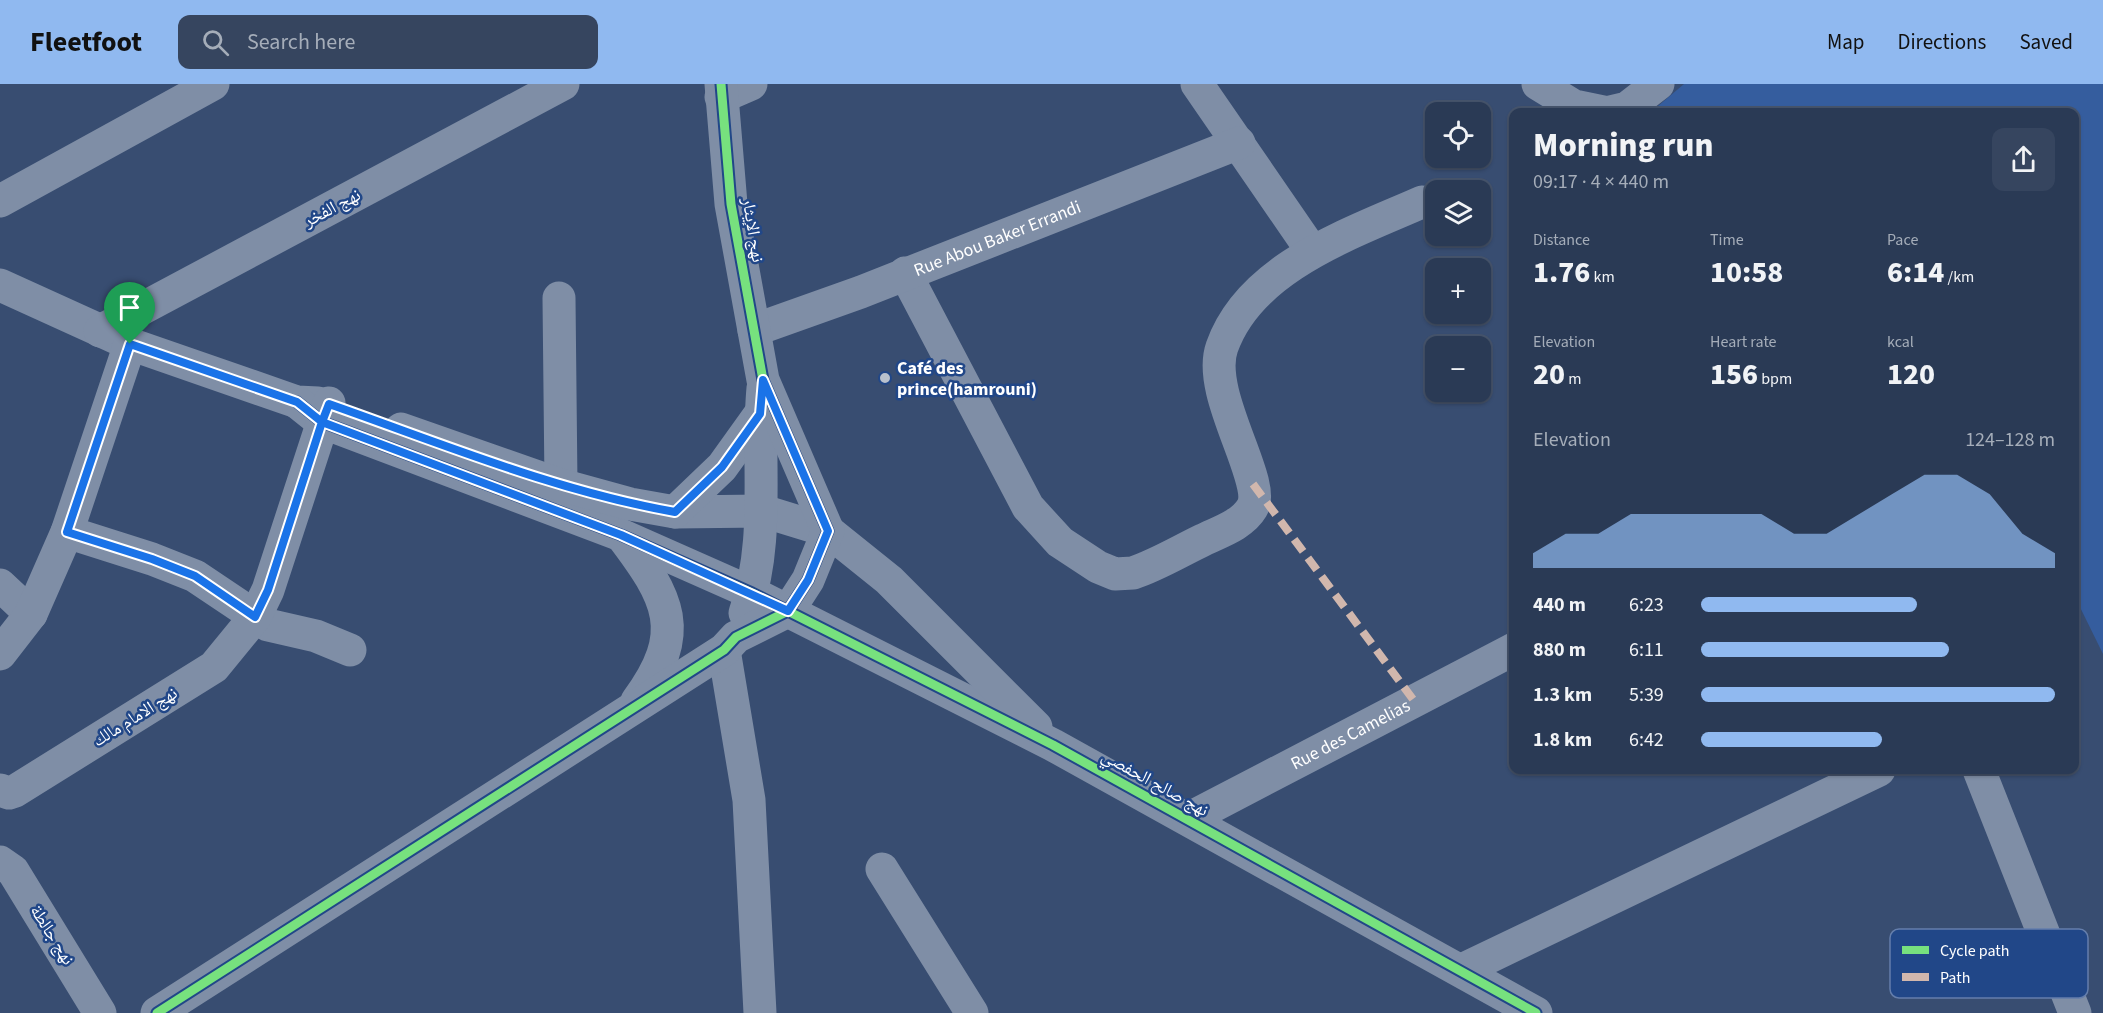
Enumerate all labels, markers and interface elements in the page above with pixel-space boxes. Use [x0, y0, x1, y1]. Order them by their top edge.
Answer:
search box [178, 15, 598, 69]
text: Fleetfoot [30, 22, 142, 62]
icon: search [199, 26, 232, 59]
text: Search here [247, 26, 355, 58]
text: Map [1827, 27, 1865, 57]
text: Directions [1898, 27, 1986, 57]
text: Saved [2019, 27, 2073, 57]
map controls [1425, 102, 1491, 402]
button: locate [1425, 102, 1491, 168]
text: Morning run [1533, 122, 1713, 169]
button: share [1992, 128, 2055, 191]
text: 09:17 · 4 × 440 m [1533, 168, 1669, 196]
button: layers [1425, 180, 1491, 246]
street label: نهج الفخر [298, 182, 365, 234]
street label: Rue Abou Baker Errandi [910, 194, 1084, 282]
street label: نهج الإيثار [735, 195, 770, 264]
text: Distance [1533, 229, 1590, 251]
text: Time [1710, 229, 1744, 251]
text: Pace [1887, 229, 1918, 251]
text: 1.76 [1533, 251, 1590, 294]
text: 10:58 [1710, 251, 1783, 294]
text: 6:14 [1887, 251, 1944, 294]
button: + [1425, 258, 1491, 324]
text: km [1590, 266, 1615, 288]
text: /km [1944, 266, 1974, 288]
pin [104, 282, 155, 344]
icon: arrive [113, 291, 146, 324]
text: Elevation [1533, 331, 1595, 353]
text: Heart rate [1710, 331, 1777, 353]
text: kcal [1887, 331, 1914, 353]
button: − [1425, 336, 1491, 402]
text: 20 [1533, 353, 1565, 396]
text: 156 [1710, 353, 1758, 396]
text: 120 [1887, 353, 1935, 396]
place label: Café des prince(hamrouni) [897, 356, 1037, 402]
text: m [1565, 368, 1582, 390]
text: bpm [1758, 368, 1792, 390]
marker: Café des prince(hamrouni) [878, 371, 892, 385]
text: Elevation [1533, 426, 1611, 454]
text: 124–128 m [1965, 426, 2055, 454]
text: 440 m [1533, 591, 1586, 619]
text: 6:23 [1629, 591, 1664, 619]
text: 880 m [1533, 636, 1586, 664]
text: 6:11 [1629, 636, 1664, 664]
street label: نهج الامام مالك [88, 681, 182, 753]
text: 1.3 km [1533, 681, 1592, 709]
text: 5:39 [1629, 681, 1664, 709]
street label: Rue des Camelias [1286, 693, 1414, 776]
text: 1.8 km [1533, 726, 1592, 754]
text: 6:42 [1629, 726, 1664, 754]
street label: نهج صالح الحفصي [1096, 743, 1213, 824]
street label: نهج جالطة [24, 900, 80, 970]
legend [1890, 929, 2088, 998]
text: Cycle path [1940, 940, 2009, 962]
text: Path [1940, 967, 1970, 989]

